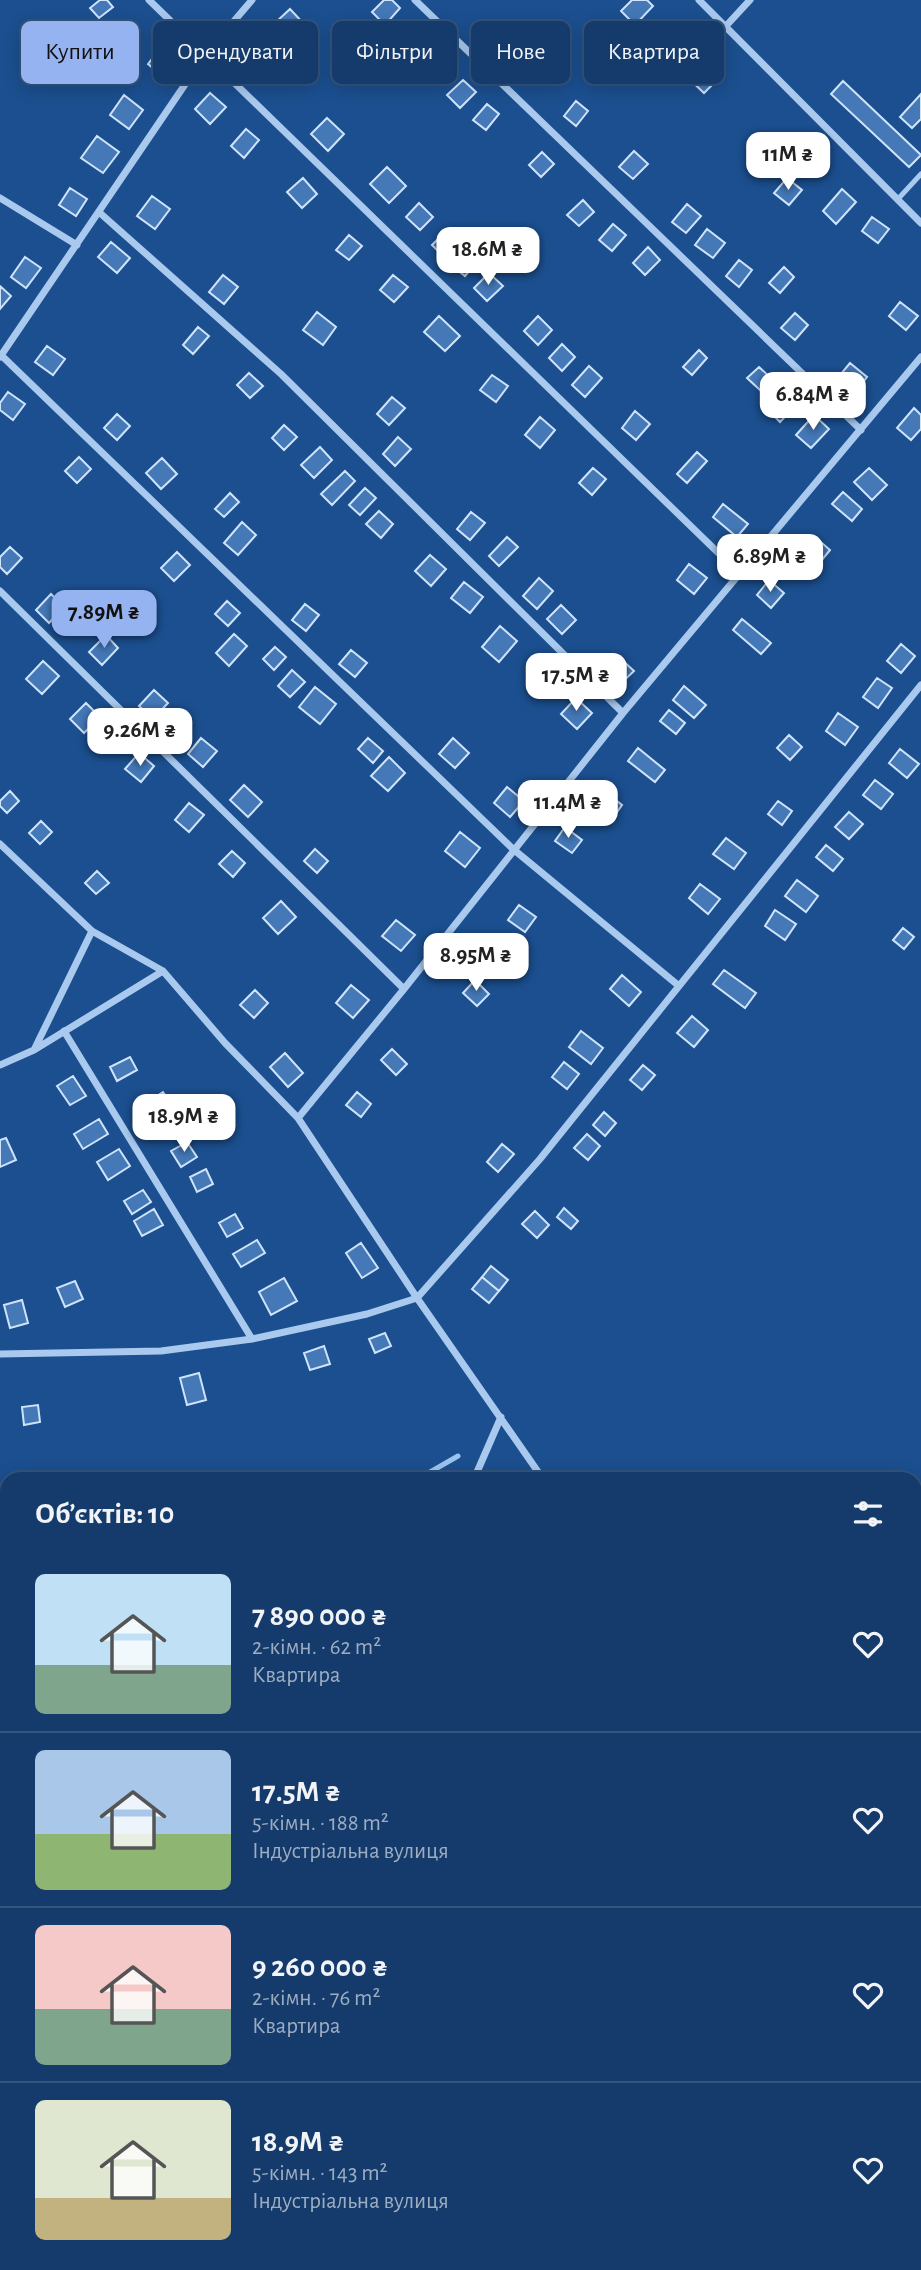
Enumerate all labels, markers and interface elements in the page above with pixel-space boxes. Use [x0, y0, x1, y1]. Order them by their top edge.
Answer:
chip: Купити [21, 21, 139, 84]
chip: Орендувати [153, 21, 318, 84]
chip: Фільтри [332, 21, 457, 84]
chip: Нове [471, 21, 570, 84]
chip: Квартира [584, 21, 724, 84]
pin: 11M ₴ [739, 132, 837, 192]
text: 11M ₴ [762, 143, 814, 166]
pin: 18.6M ₴ [423, 228, 553, 287]
text: 18.6M ₴ [452, 238, 524, 261]
pin: 6.84M ₴ [748, 372, 878, 432]
text: 6.84M ₴ [776, 383, 850, 406]
pin: 6.89M ₴ [705, 534, 835, 594]
text: 6.89M ₴ [733, 545, 807, 568]
pin: 7.89M ₴ [39, 590, 169, 650]
text: 7.89M ₴ [68, 601, 140, 624]
pin: 17.5M ₴ [511, 654, 641, 713]
text: 17.5M ₴ [542, 664, 610, 687]
pin: 9.26M ₴ [75, 708, 205, 768]
text: 9.26M ₴ [103, 719, 177, 742]
pin: 11.4M ₴ [503, 780, 633, 840]
text: 11.4M ₴ [534, 791, 602, 814]
pin: 8.95M ₴ [411, 934, 541, 993]
text: 8.95M ₴ [440, 944, 512, 967]
pin: 18.9M ₴ [119, 1094, 249, 1154]
text: 18.9M ₴ [148, 1105, 220, 1128]
icon: filters [849, 1495, 887, 1533]
text: Об’єктів: 10 [35, 1499, 174, 1529]
text: 7 890 000 ₴ [252, 1601, 388, 1631]
icon: home [91, 1602, 175, 1686]
icon: heart [849, 1625, 887, 1663]
text: 2-кімн. · 62 m² [252, 1636, 381, 1659]
text: Квартира [252, 1664, 340, 1687]
text: 17.5M ₴ [252, 1777, 341, 1807]
icon: home [91, 1778, 175, 1862]
icon: heart [849, 1801, 887, 1839]
text: 5-кімн. · 188 m² [252, 1812, 389, 1835]
text: Індустріальна вулиця [252, 1840, 449, 1863]
text: 9 260 000 ₴ [252, 1952, 389, 1982]
icon: home [91, 1953, 175, 2037]
icon: heart [849, 1976, 887, 2014]
text: 2-кімн. · 76 m² [252, 1987, 380, 2010]
text: Квартира [252, 2015, 340, 2038]
text: 18.9M ₴ [252, 2127, 345, 2157]
icon: home [91, 2128, 175, 2212]
icon: heart [849, 2151, 887, 2189]
text: 5-кімн. · 143 m² [252, 2162, 388, 2185]
text: Індустріальна вулиця [252, 2190, 449, 2213]

